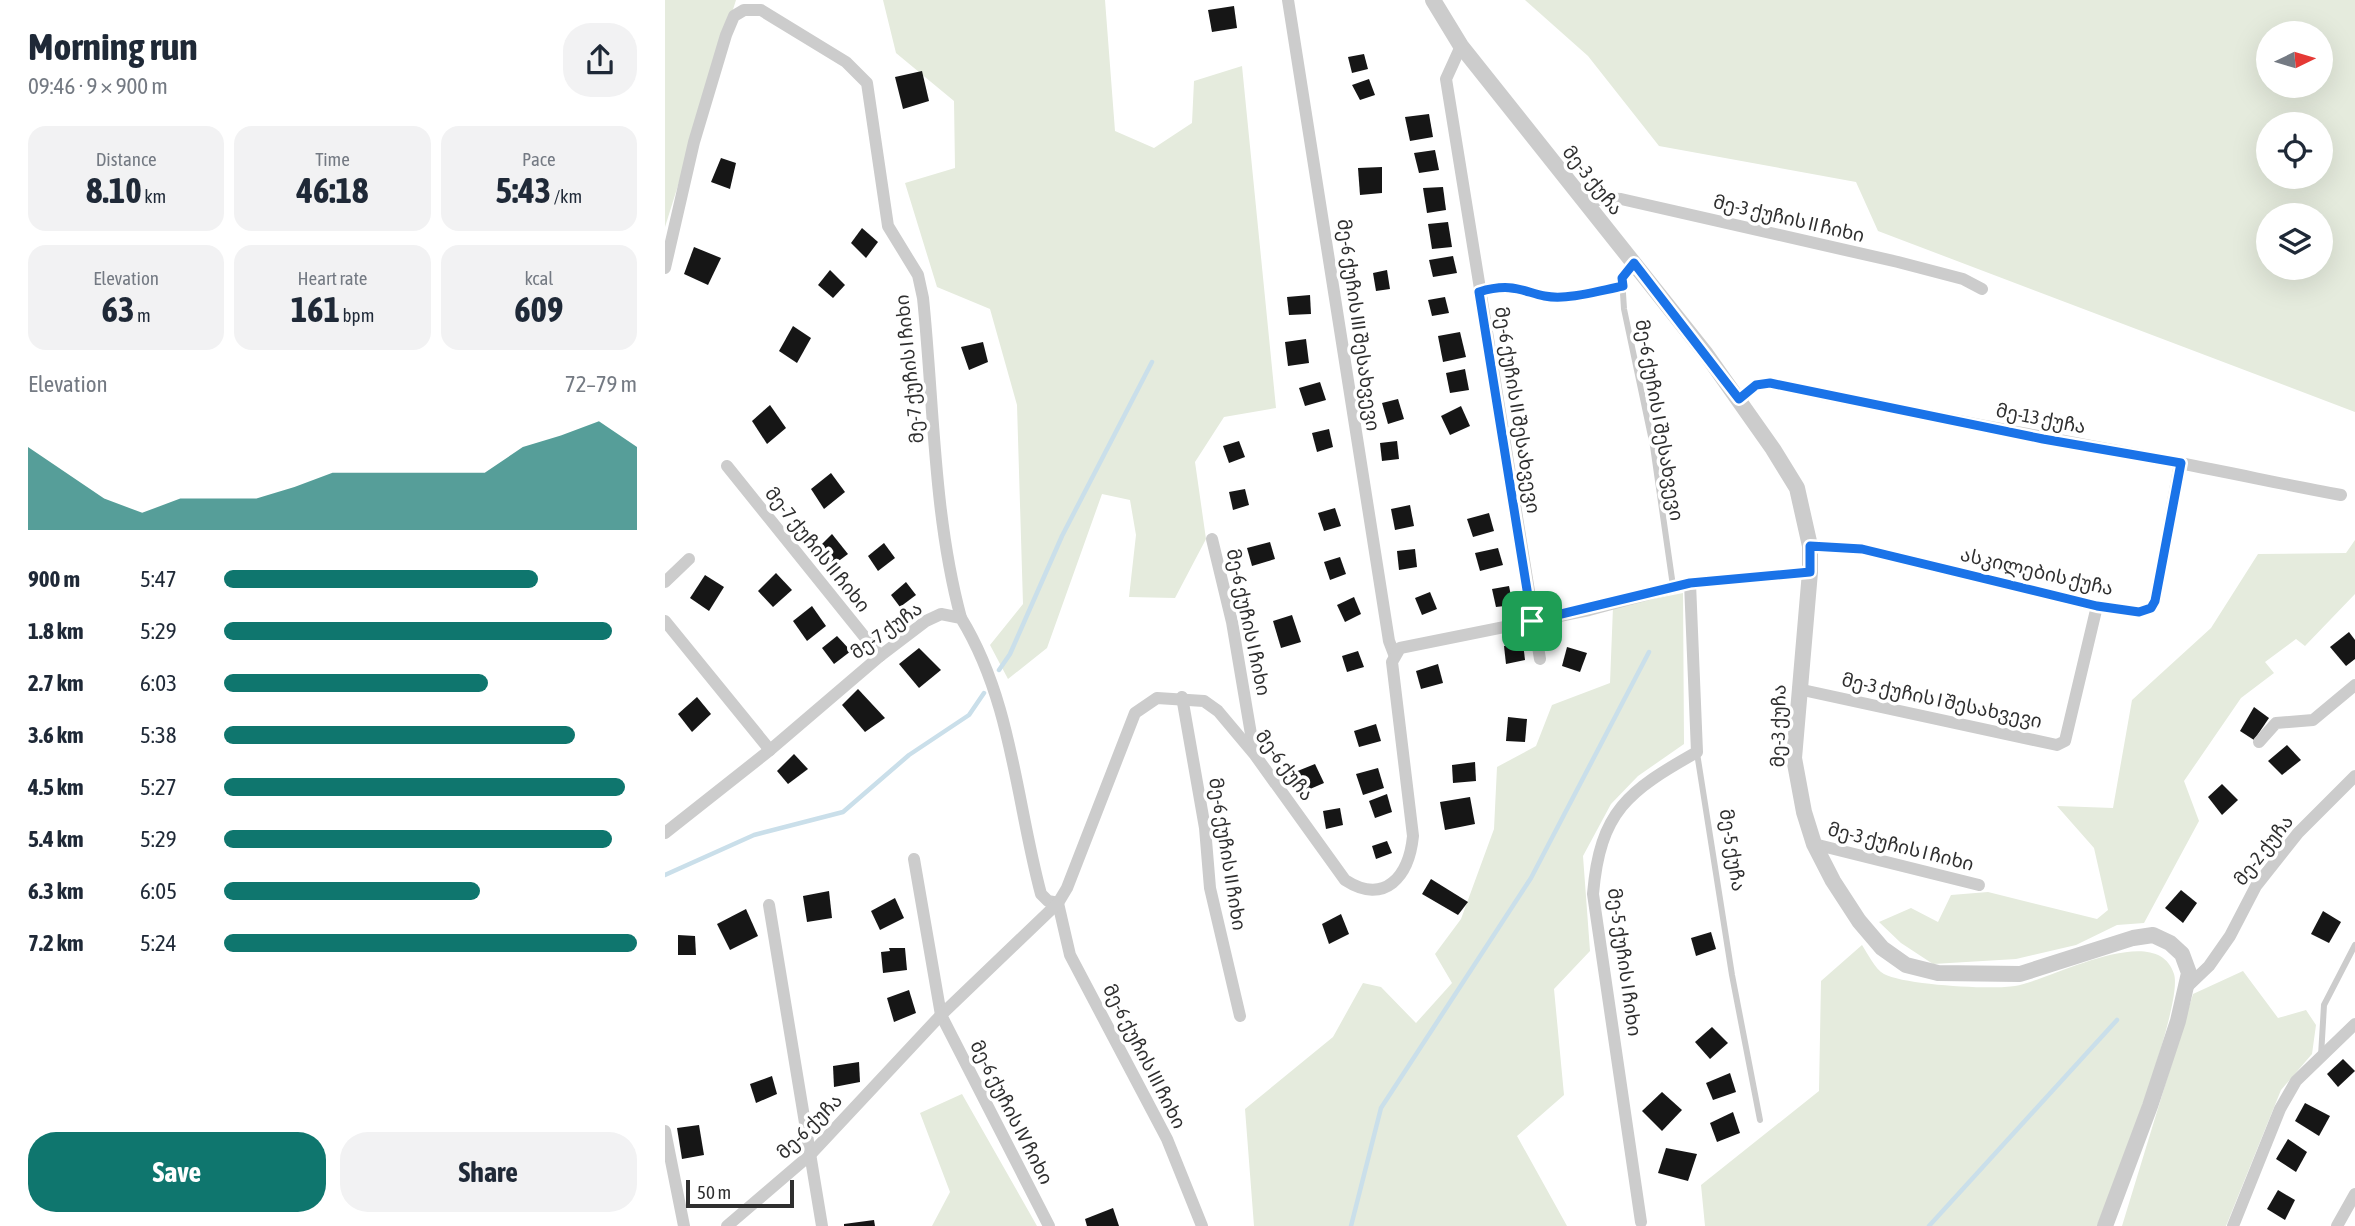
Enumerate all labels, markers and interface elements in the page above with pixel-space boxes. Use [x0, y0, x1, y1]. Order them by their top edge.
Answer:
north arrow [2256, 21, 2333, 98]
map controls [2256, 21, 2333, 280]
button: share [563, 23, 637, 97]
text: Morning run [28, 25, 198, 68]
text: 09:46 · 9 × 900 m [28, 73, 168, 99]
button: locate [2256, 112, 2333, 189]
street label: მე-3 ქუჩა [1558, 141, 1628, 220]
text: Distance [96, 148, 157, 170]
text: Time [315, 148, 350, 170]
text: Pace [522, 148, 556, 170]
text: 8.10 [86, 170, 142, 210]
text: 46:18 [296, 170, 369, 210]
text: 5:43 [495, 170, 551, 210]
text: km [142, 185, 166, 207]
text: /km [551, 185, 582, 207]
street label: მე-3 ქუჩის II ჩიხი [1711, 190, 1867, 247]
button: layers [2256, 203, 2333, 280]
street label: მე-6 ქუჩის III შესახვევი [1332, 218, 1385, 433]
text: Elevation [93, 267, 159, 289]
text: Heart rate [298, 267, 367, 289]
text: kcal [524, 267, 553, 289]
text: 63 [102, 289, 134, 329]
text: 161 [291, 289, 340, 329]
text: 609 [514, 289, 564, 329]
street label: მე-7 ქუჩის I ჩიხი [890, 293, 929, 445]
text: m [134, 304, 151, 326]
text: bpm [340, 304, 374, 326]
street label: მე-6 ქუჩის II შესახვევი [1490, 305, 1545, 515]
street label: მე-6 ქუჩის I შესახვევი [1630, 318, 1689, 523]
text: Elevation [28, 371, 108, 397]
text: 72–79 m [565, 371, 637, 397]
street label: მე-13 ქუჩა [1994, 399, 2088, 438]
street label: მე-7 ქუჩის II ჩიხი [760, 482, 875, 617]
street label: ასკილების ქუჩა [1958, 543, 2116, 601]
street label: მე-6 ქუჩის I ჩიხი [1222, 547, 1275, 698]
text: 900 m [28, 566, 80, 592]
text: 5:47 [140, 566, 177, 592]
pin [1502, 591, 1562, 651]
street label: მე-7 ქუჩა [846, 597, 927, 664]
icon: arrive [1513, 602, 1551, 640]
text: 1.8 km [28, 618, 84, 644]
text: 5:29 [140, 618, 177, 644]
street label: მე-3 ქუჩის I შესახვევი [1840, 668, 2044, 733]
text: 2.7 km [28, 670, 84, 696]
text: 6:03 [140, 670, 177, 696]
street label: მე-3 ქუჩა [1766, 684, 1791, 768]
text: 3.6 km [28, 722, 84, 748]
text: 5:38 [140, 722, 177, 748]
street label: მე-6 ქუჩა [1250, 725, 1319, 805]
text: 4.5 km [28, 774, 84, 800]
text: 5:27 [140, 774, 177, 800]
street label: მე-6 ქუჩის II ჩიხი [1204, 776, 1251, 932]
street label: მე-5 ქუჩა [1715, 807, 1750, 893]
street label: მე-2 ქუჩა [2229, 811, 2298, 890]
street label: მე-3 ქუჩის I ჩიხი [1826, 817, 1976, 876]
text: 5.4 km [28, 826, 84, 852]
text: 5:29 [140, 826, 177, 852]
text: 6.3 km [28, 878, 84, 904]
text: 6:05 [140, 878, 177, 904]
street label: მე-5 ქუჩის I ჩიხი [1603, 886, 1646, 1038]
text: 7.2 km [28, 930, 84, 956]
text: 5:24 [140, 930, 177, 956]
street label: მე-6 ქუჩის III ჩიხი [1098, 980, 1191, 1132]
street label: მე-6 ქუჩის IV ჩიხი [965, 1036, 1058, 1188]
street label: მე-6 ქუჩა [772, 1089, 847, 1164]
button: Save [28, 1132, 326, 1212]
button: Share [340, 1132, 637, 1212]
scale bar [686, 1177, 795, 1209]
text: 50 m [697, 1181, 731, 1203]

